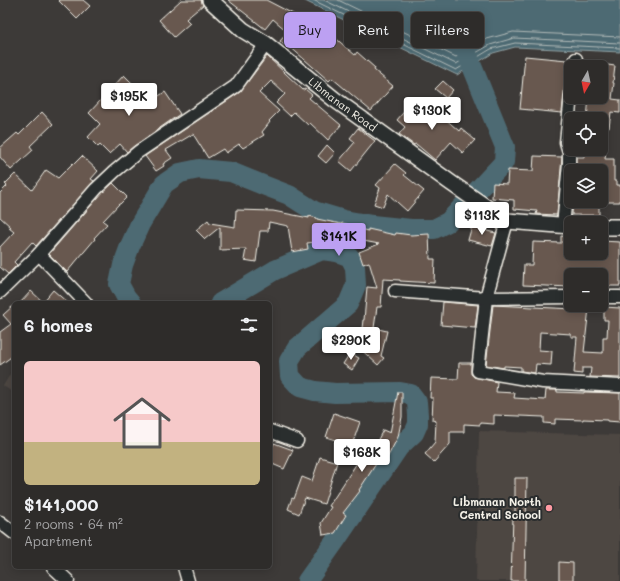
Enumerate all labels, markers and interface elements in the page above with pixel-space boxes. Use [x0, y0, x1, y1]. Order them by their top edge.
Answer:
chip: Buy [284, 12, 336, 48]
chip: Rent [344, 12, 403, 48]
chip: Filters [411, 12, 484, 48]
north arrow [564, 60, 608, 104]
map controls [564, 60, 608, 312]
street label: Libmanan Road [306, 73, 380, 134]
pin: $195K [101, 83, 157, 117]
text: $195K [110, 87, 148, 104]
pin: $130K [404, 97, 460, 131]
text: $130K [413, 101, 451, 118]
button: locate [564, 112, 608, 156]
button: layers [564, 164, 608, 208]
pin: $113K [454, 202, 510, 236]
text: $113K [464, 206, 500, 223]
button: + [564, 216, 608, 260]
pin: $141K [311, 223, 367, 257]
text: $141K [321, 227, 357, 244]
button: − [564, 268, 608, 312]
text: 6 homes [24, 314, 93, 336]
icon: filters [238, 314, 260, 336]
pin: $290K [323, 327, 379, 361]
text: $290K [331, 331, 371, 348]
icon: home [106, 387, 178, 459]
pin: $168K [334, 439, 390, 473]
text: $168K [343, 443, 381, 460]
text: $141,000 [24, 493, 98, 515]
place label: Libmanan North Central School [453, 494, 541, 522]
marker: Libmanan North Central School [544, 503, 554, 513]
text: 2 rooms · 64 m² [24, 515, 123, 532]
text: Apartment [24, 532, 93, 549]

